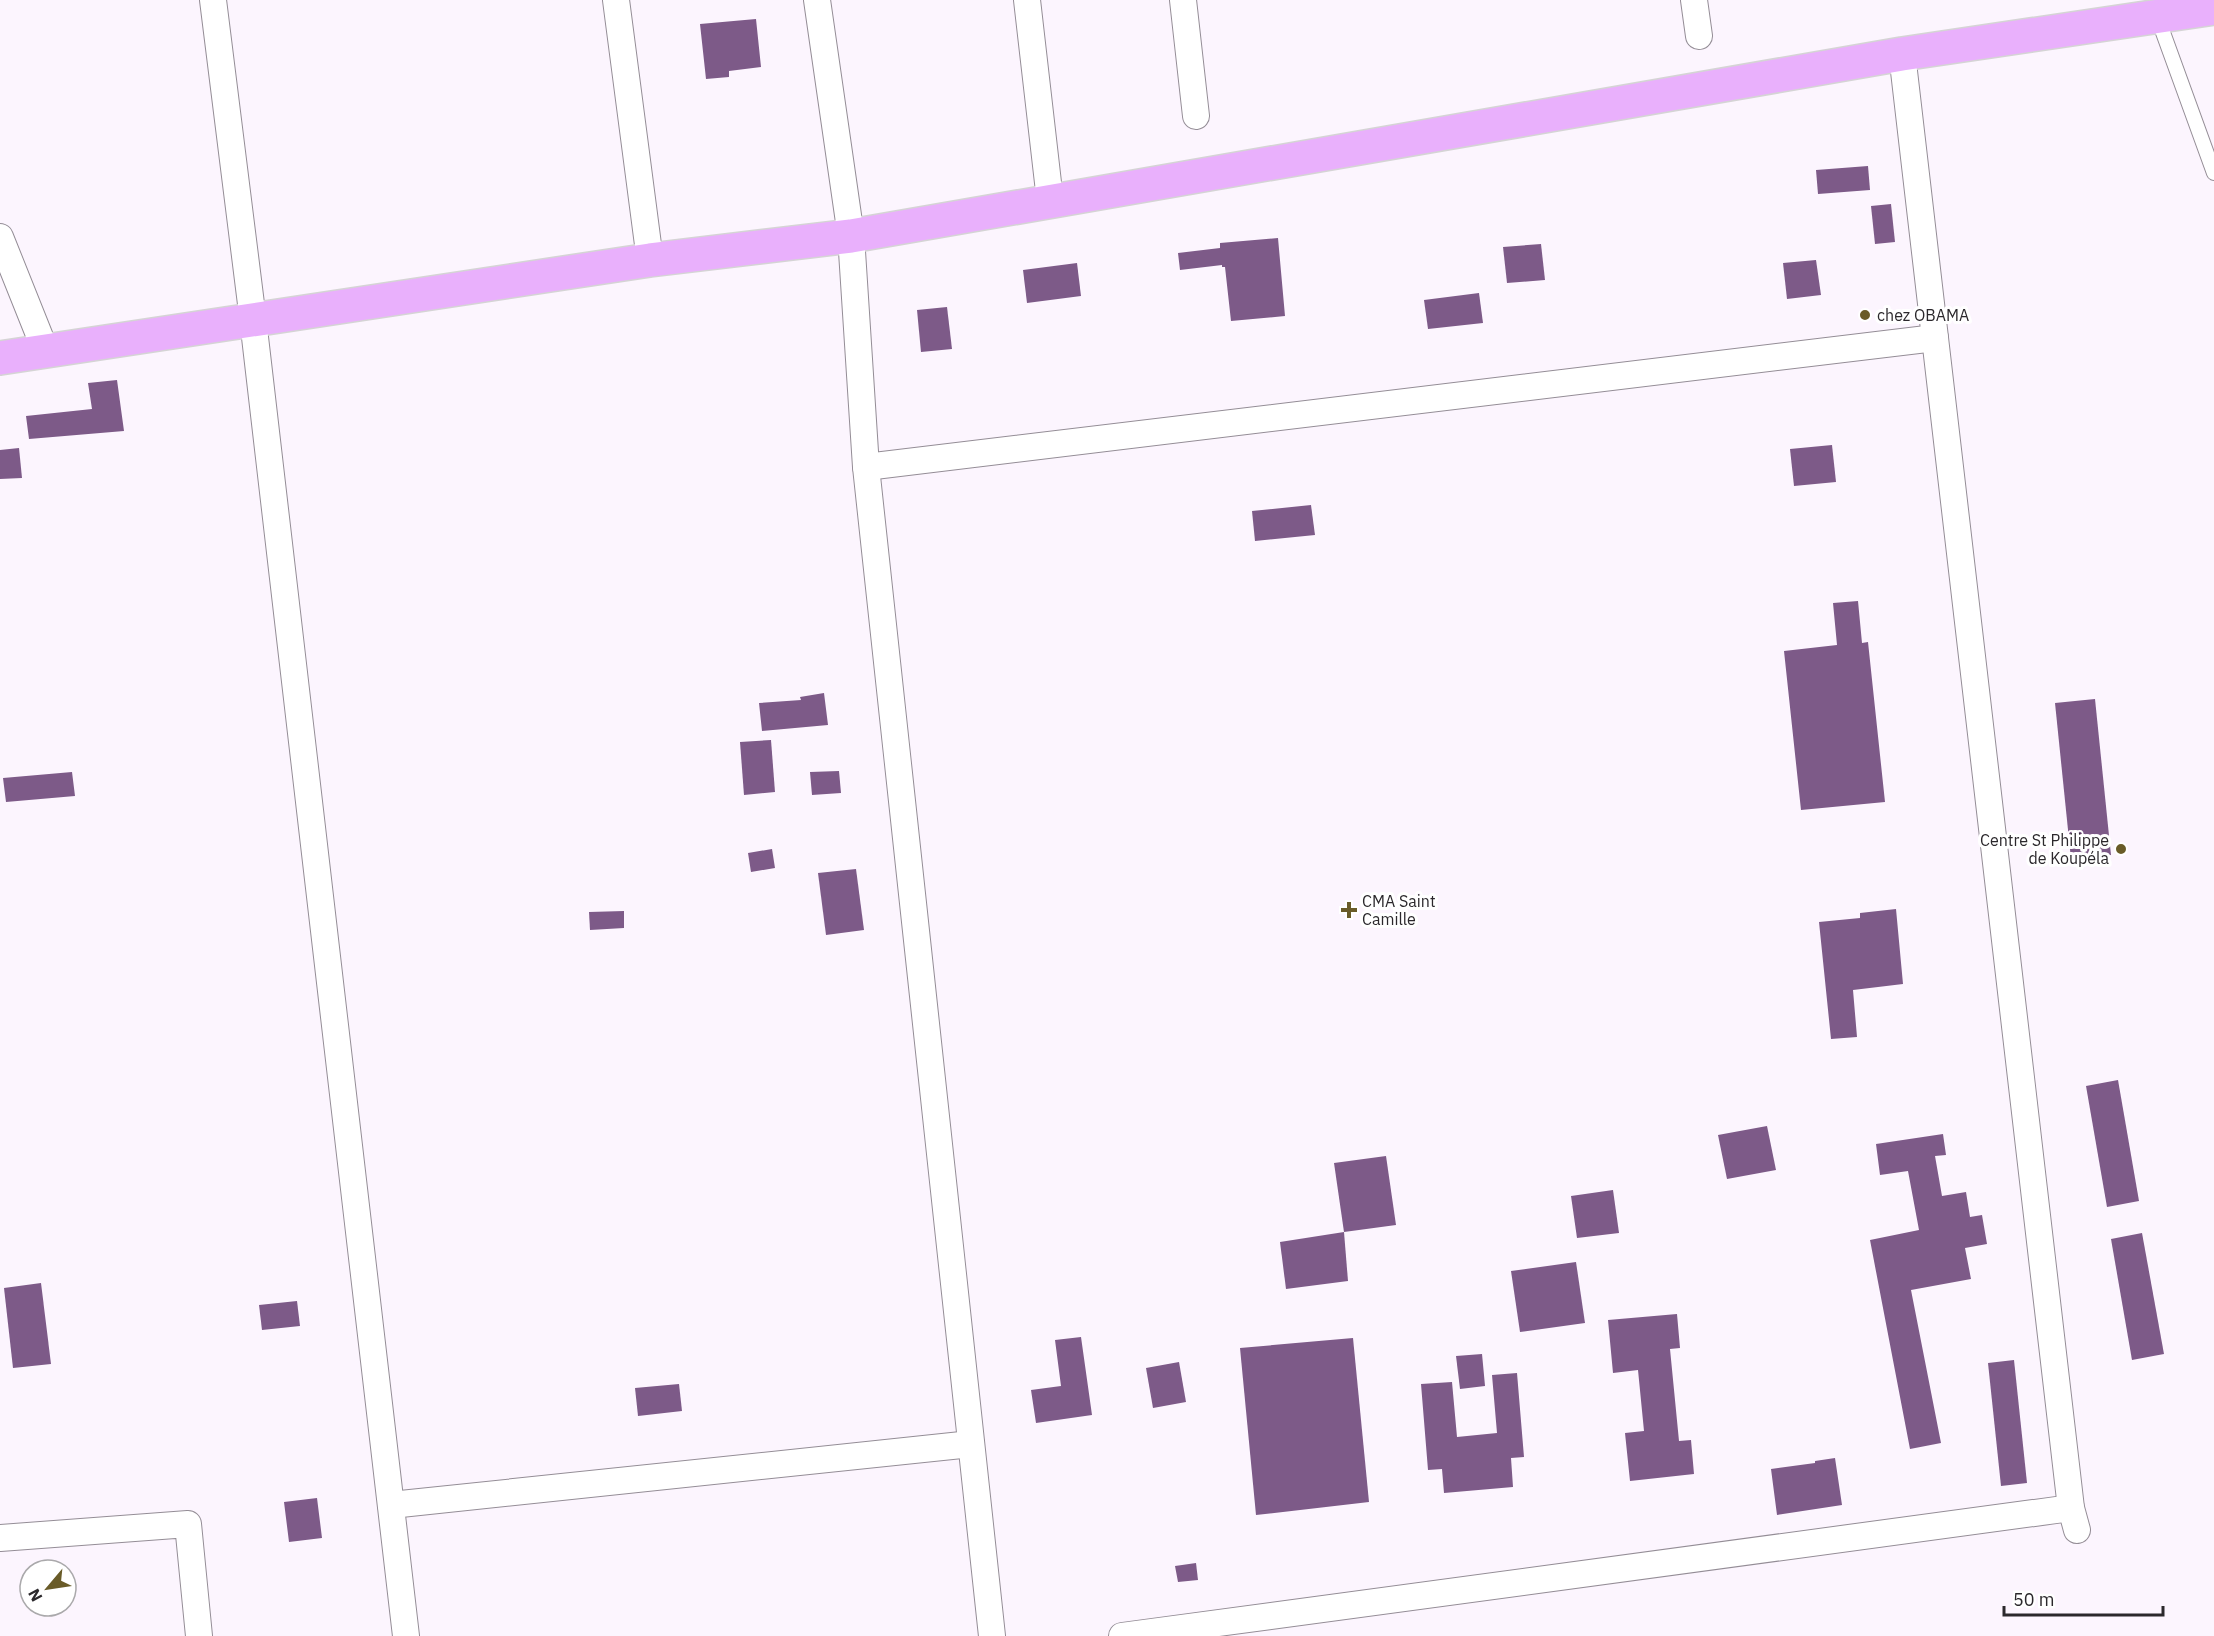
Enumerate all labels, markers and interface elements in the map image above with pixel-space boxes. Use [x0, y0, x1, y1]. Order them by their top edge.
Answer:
place label: chez OBAMA [1877, 305, 1969, 325]
marker: chez OBAMA [1858, 308, 1872, 322]
place label: Centre St Philippe de Koupéla [1980, 830, 2109, 868]
marker: Centre St Philippe de Koupéla [2114, 842, 2128, 856]
place label: CMA Saint Camille [1362, 891, 1436, 929]
marker: CMA Saint Camille [1340, 901, 1358, 919]
north arrow [18, 1558, 78, 1618]
scale bar [2004, 1579, 2163, 1617]
text: N [23, 1585, 46, 1605]
text: 50 m [2013, 1588, 2055, 1611]

